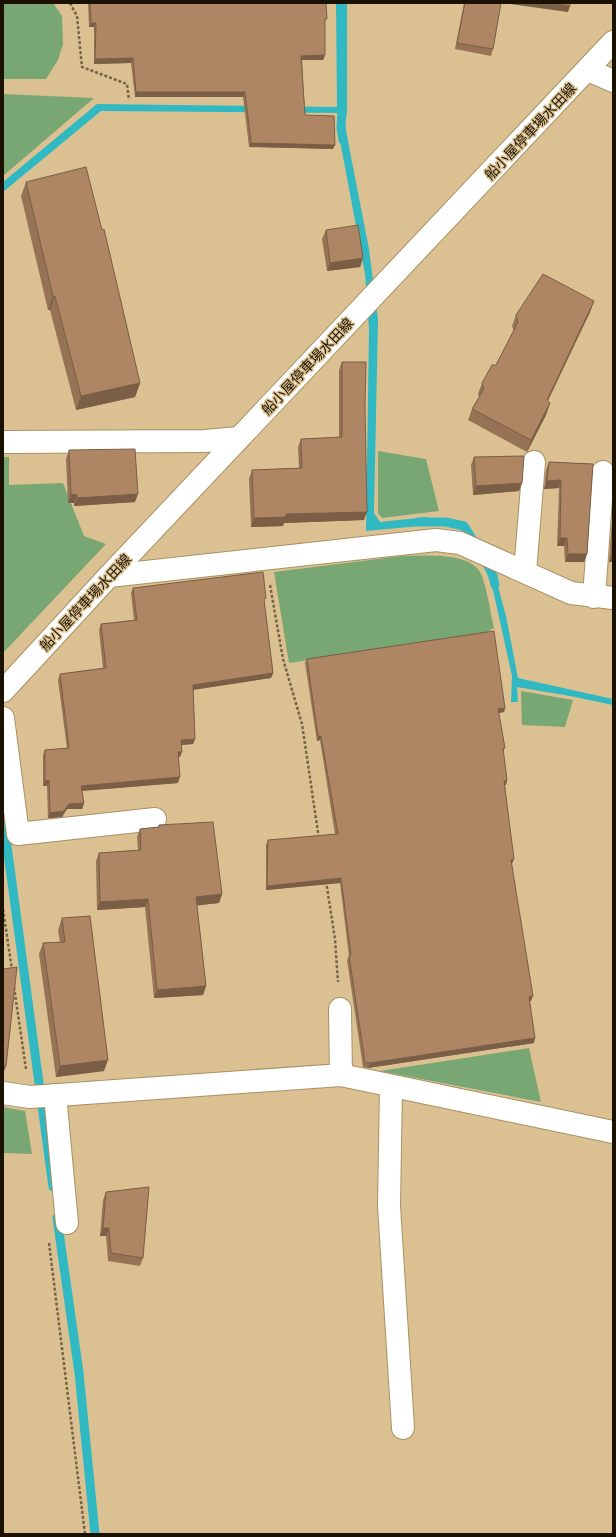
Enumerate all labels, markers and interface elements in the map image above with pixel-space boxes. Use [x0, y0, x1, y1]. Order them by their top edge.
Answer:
street label: 船小屋停車場水田線 [481, 79, 579, 183]
street label: 船小屋停車場水田線 [258, 314, 356, 418]
street label: 船小屋停車場水田線 [36, 550, 134, 654]

